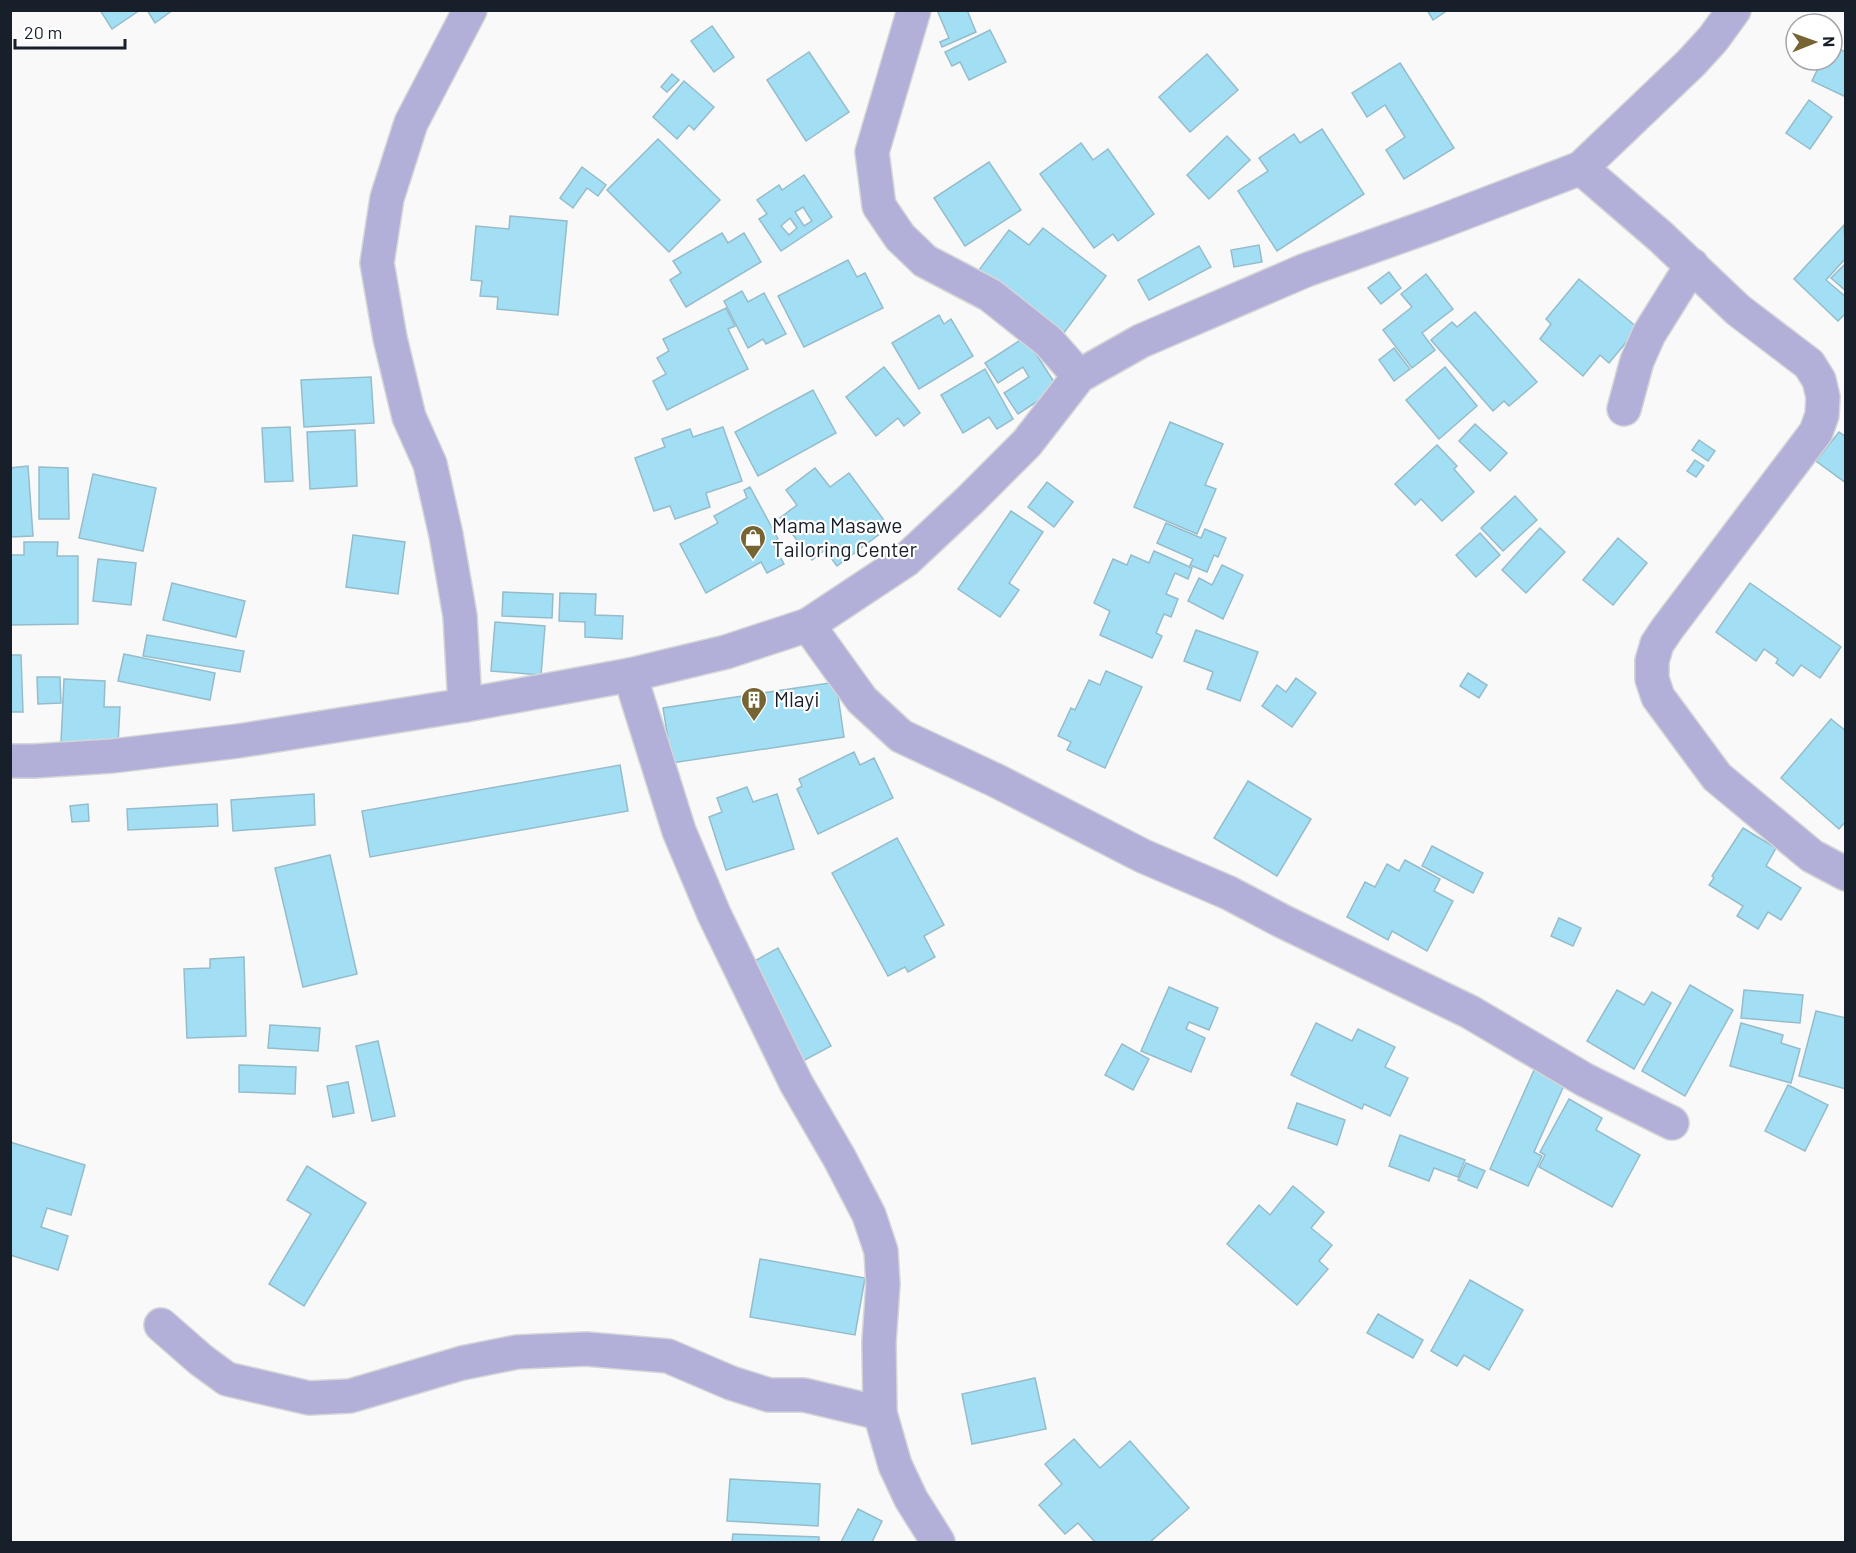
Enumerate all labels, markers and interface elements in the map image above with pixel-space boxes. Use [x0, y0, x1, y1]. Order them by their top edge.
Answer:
scale bar [15, 12, 124, 50]
north arrow [1784, 12, 1844, 72]
text: 20 m [24, 21, 62, 43]
text: N [1820, 36, 1839, 47]
place label: Mama Masawe Tailoring Center [772, 512, 918, 561]
shop icon: Mama Masawe Tailoring Center [738, 523, 768, 561]
building icon: Mlayi [739, 685, 769, 723]
place label: Mlayi [774, 686, 820, 711]

